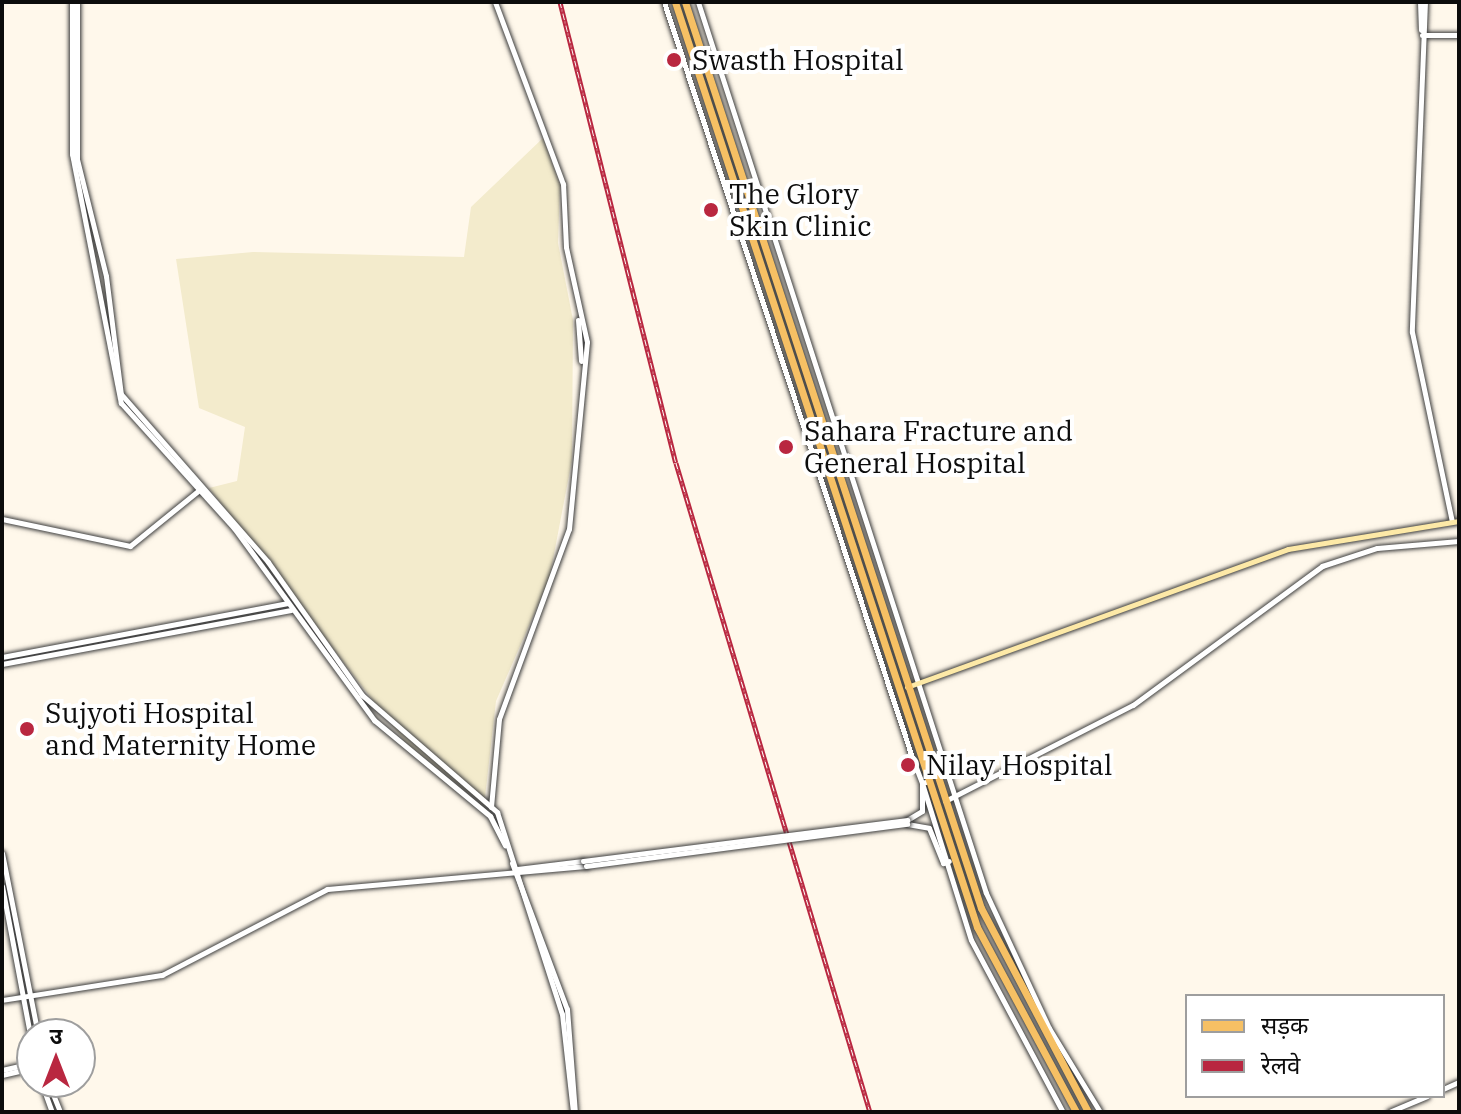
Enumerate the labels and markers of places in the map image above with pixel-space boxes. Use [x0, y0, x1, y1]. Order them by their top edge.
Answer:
place label: Swasth Hospital [692, 43, 904, 77]
marker: Swasth Hospital [663, 49, 685, 71]
place label: The Glory Skin Clinic [729, 177, 872, 243]
marker: The Glory Skin Clinic [700, 199, 722, 221]
place label: Sahara Fracture and General Hospital [804, 414, 1073, 480]
marker: Sahara Fracture and General Hospital [775, 436, 797, 458]
place label: Sujyoti Hospital and Maternity Home [45, 696, 316, 762]
marker: Sujyoti Hospital and Maternity Home [16, 718, 38, 740]
place label: Nilay Hospital [926, 748, 1113, 782]
marker: Nilay Hospital [897, 754, 919, 776]

